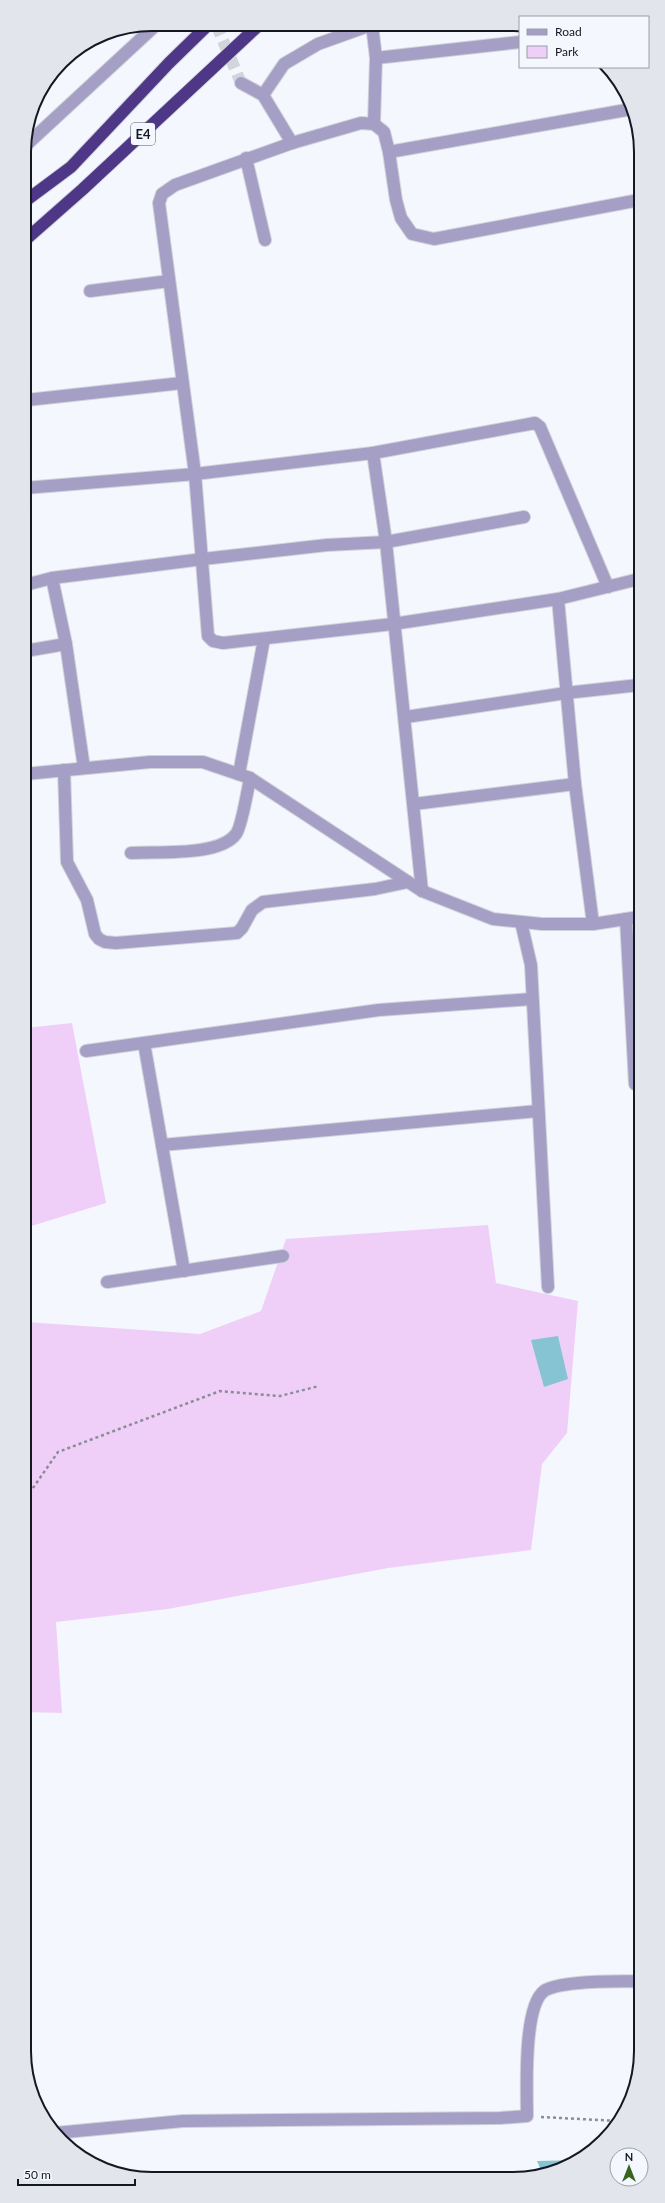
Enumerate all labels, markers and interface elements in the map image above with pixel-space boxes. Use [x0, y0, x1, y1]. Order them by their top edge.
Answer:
legend [519, 16, 649, 68]
text: Road [555, 24, 582, 39]
text: Park [555, 44, 579, 59]
road number: E4 [131, 123, 155, 145]
north arrow [609, 2147, 649, 2187]
text: N [625, 2150, 633, 2163]
scale bar [18, 2161, 135, 2187]
text: 50 m [24, 2167, 51, 2182]

